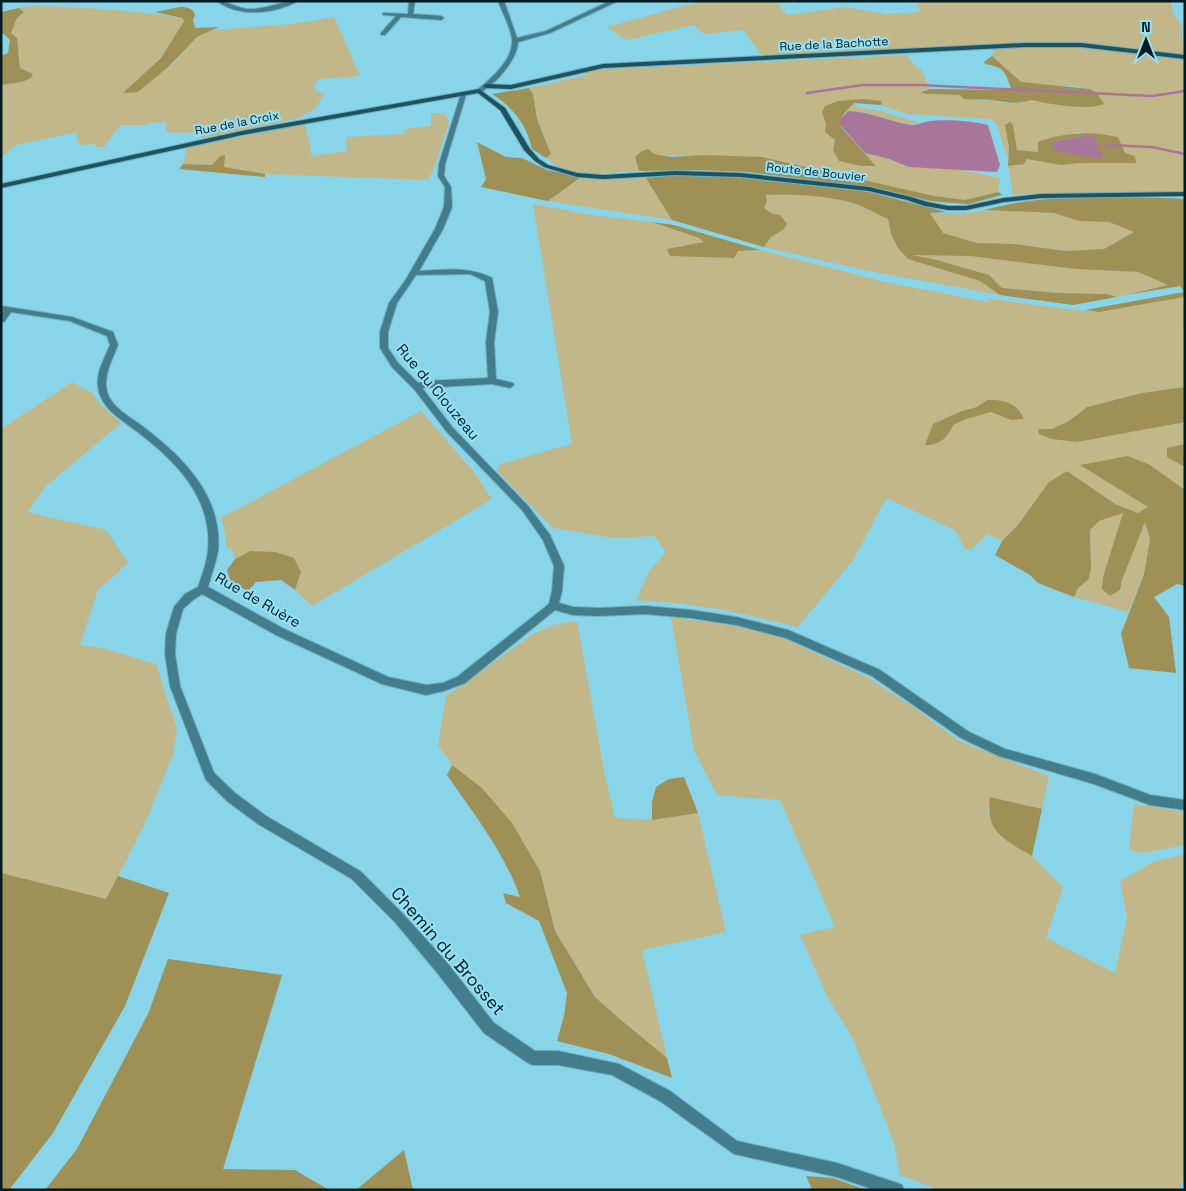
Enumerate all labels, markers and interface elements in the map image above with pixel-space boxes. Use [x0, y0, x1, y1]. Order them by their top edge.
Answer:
north arrow [1121, 15, 1171, 65]
text: N [1141, 18, 1151, 36]
street label: Rue de la Bachotte [779, 33, 889, 55]
street label: Rue de la Croix [194, 107, 280, 139]
street label: Route de Bouvier [766, 159, 867, 185]
street label: Rue du Clouzeau [393, 340, 484, 444]
street label: Rue de Ruère [212, 567, 304, 632]
street label: Chemin du Brosset [386, 882, 511, 1020]

